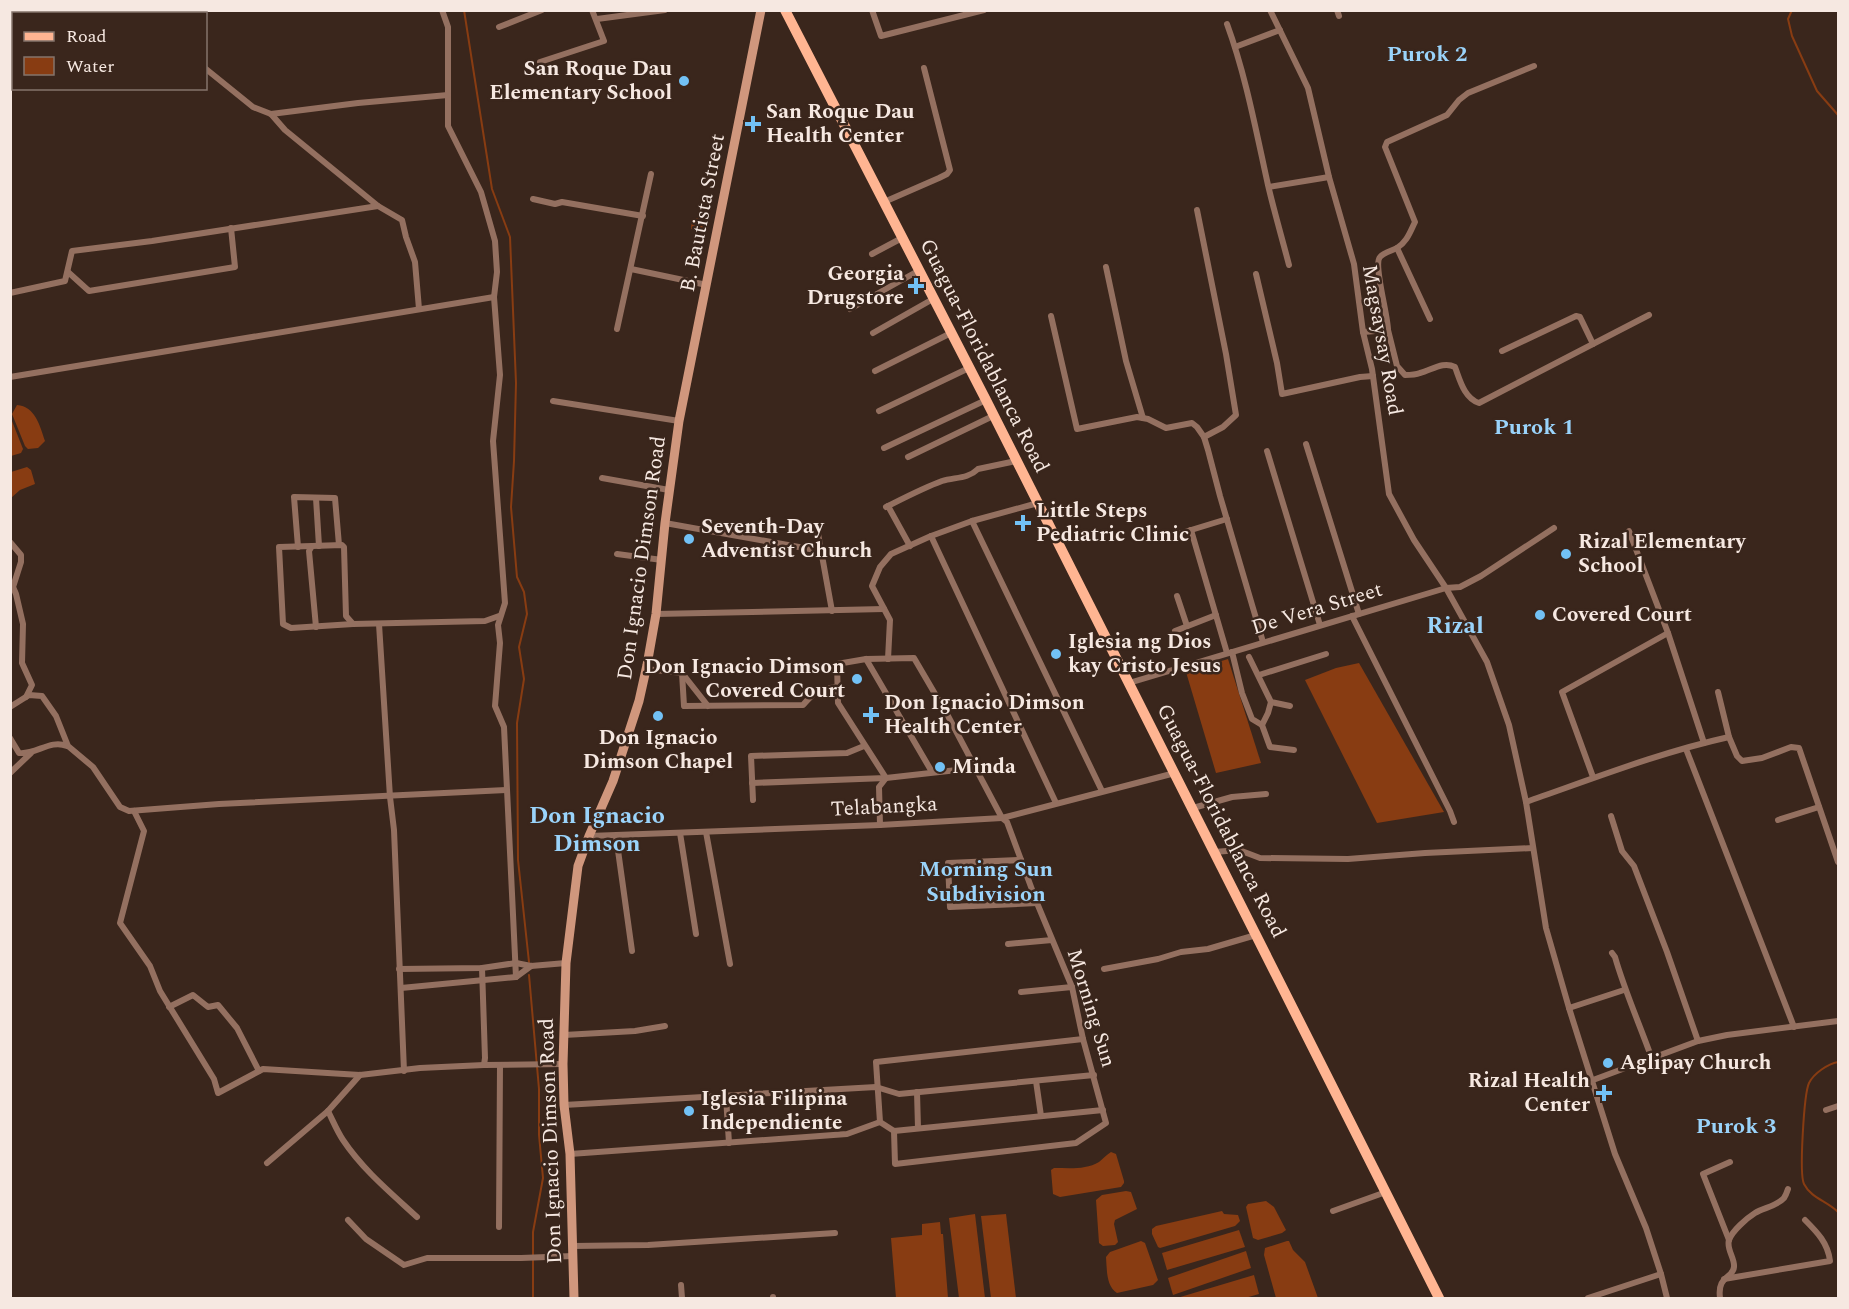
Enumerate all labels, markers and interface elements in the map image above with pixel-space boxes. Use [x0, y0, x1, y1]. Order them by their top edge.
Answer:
legend [12, 12, 207, 90]
text: Road [66, 23, 107, 50]
district label: Purok 2 [1387, 38, 1467, 71]
text: Water [66, 53, 114, 80]
place label: San Roque Dau Elementary School [489, 53, 673, 109]
marker: San Roque Dau Elementary School [677, 74, 691, 88]
place label: San Roque Dau Health Center [766, 96, 915, 152]
marker: San Roque Dau Health Center [744, 115, 762, 133]
street label: B. Bautista Street [672, 131, 734, 295]
street label: Guagua-Floridablanca Road [911, 233, 1057, 479]
place label: Georgia Drugstore [807, 258, 904, 314]
street label: Magsaysay Road [1353, 262, 1411, 418]
marker: Georgia Drugstore [909, 279, 923, 293]
district label: Purok 1 [1494, 411, 1574, 444]
street label: Don Ignacio Dimson Road [609, 434, 675, 682]
place label: Little Steps Pediatric Clinic [1036, 495, 1189, 551]
place label: Seventh-Day Adventist Church [701, 511, 872, 567]
marker: Little Steps Pediatric Clinic [1014, 514, 1032, 532]
place label: Rizal Elementary School [1578, 526, 1747, 582]
marker: Seventh-Day Adventist Church [682, 532, 696, 546]
marker: Rizal Elementary School [1559, 547, 1573, 561]
street label: De Vera Street [1248, 574, 1386, 644]
place label: Covered Court [1552, 599, 1692, 631]
district label: Rizal [1426, 608, 1484, 644]
marker: Covered Court [1533, 608, 1547, 622]
place label: Iglesia ng Dios kay Cristo Jesus [1068, 626, 1221, 682]
marker: Iglesia ng Dios kay Cristo Jesus [1049, 647, 1063, 661]
place label: Don Ignacio Dimson Covered Court [644, 651, 845, 707]
marker: Don Ignacio Dimson Covered Court [850, 672, 864, 686]
place label: Don Ignacio Dimson Health Center [884, 687, 1085, 743]
street label: Guagua-Floridablanca Road [1148, 698, 1294, 944]
marker: Don Ignacio Dimson Health Center [862, 706, 880, 724]
marker: Don Ignacio Dimson Chapel [651, 709, 665, 723]
place label: Don Ignacio Dimson Chapel [583, 722, 733, 778]
place label: Minda [952, 751, 1016, 783]
marker: Minda [933, 760, 947, 774]
street label: Telabangka [830, 788, 939, 826]
district label: Don Ignacio Dimson [529, 798, 665, 862]
district label: Morning Sun Subdivision [919, 853, 1054, 911]
street label: Morning Sun [1058, 945, 1124, 1071]
street label: Don Ignacio Dimson Road [531, 1017, 571, 1265]
place label: Aglipay Church [1620, 1047, 1772, 1079]
marker: Aglipay Church [1601, 1056, 1615, 1070]
place label: Rizal Health Center [1468, 1065, 1590, 1121]
place label: Iglesia Filipina Independiente [701, 1083, 848, 1139]
marker: Rizal Health Center [1595, 1084, 1613, 1102]
marker: Iglesia Filipina Independiente [682, 1104, 696, 1118]
district label: Purok 3 [1696, 1110, 1776, 1143]

